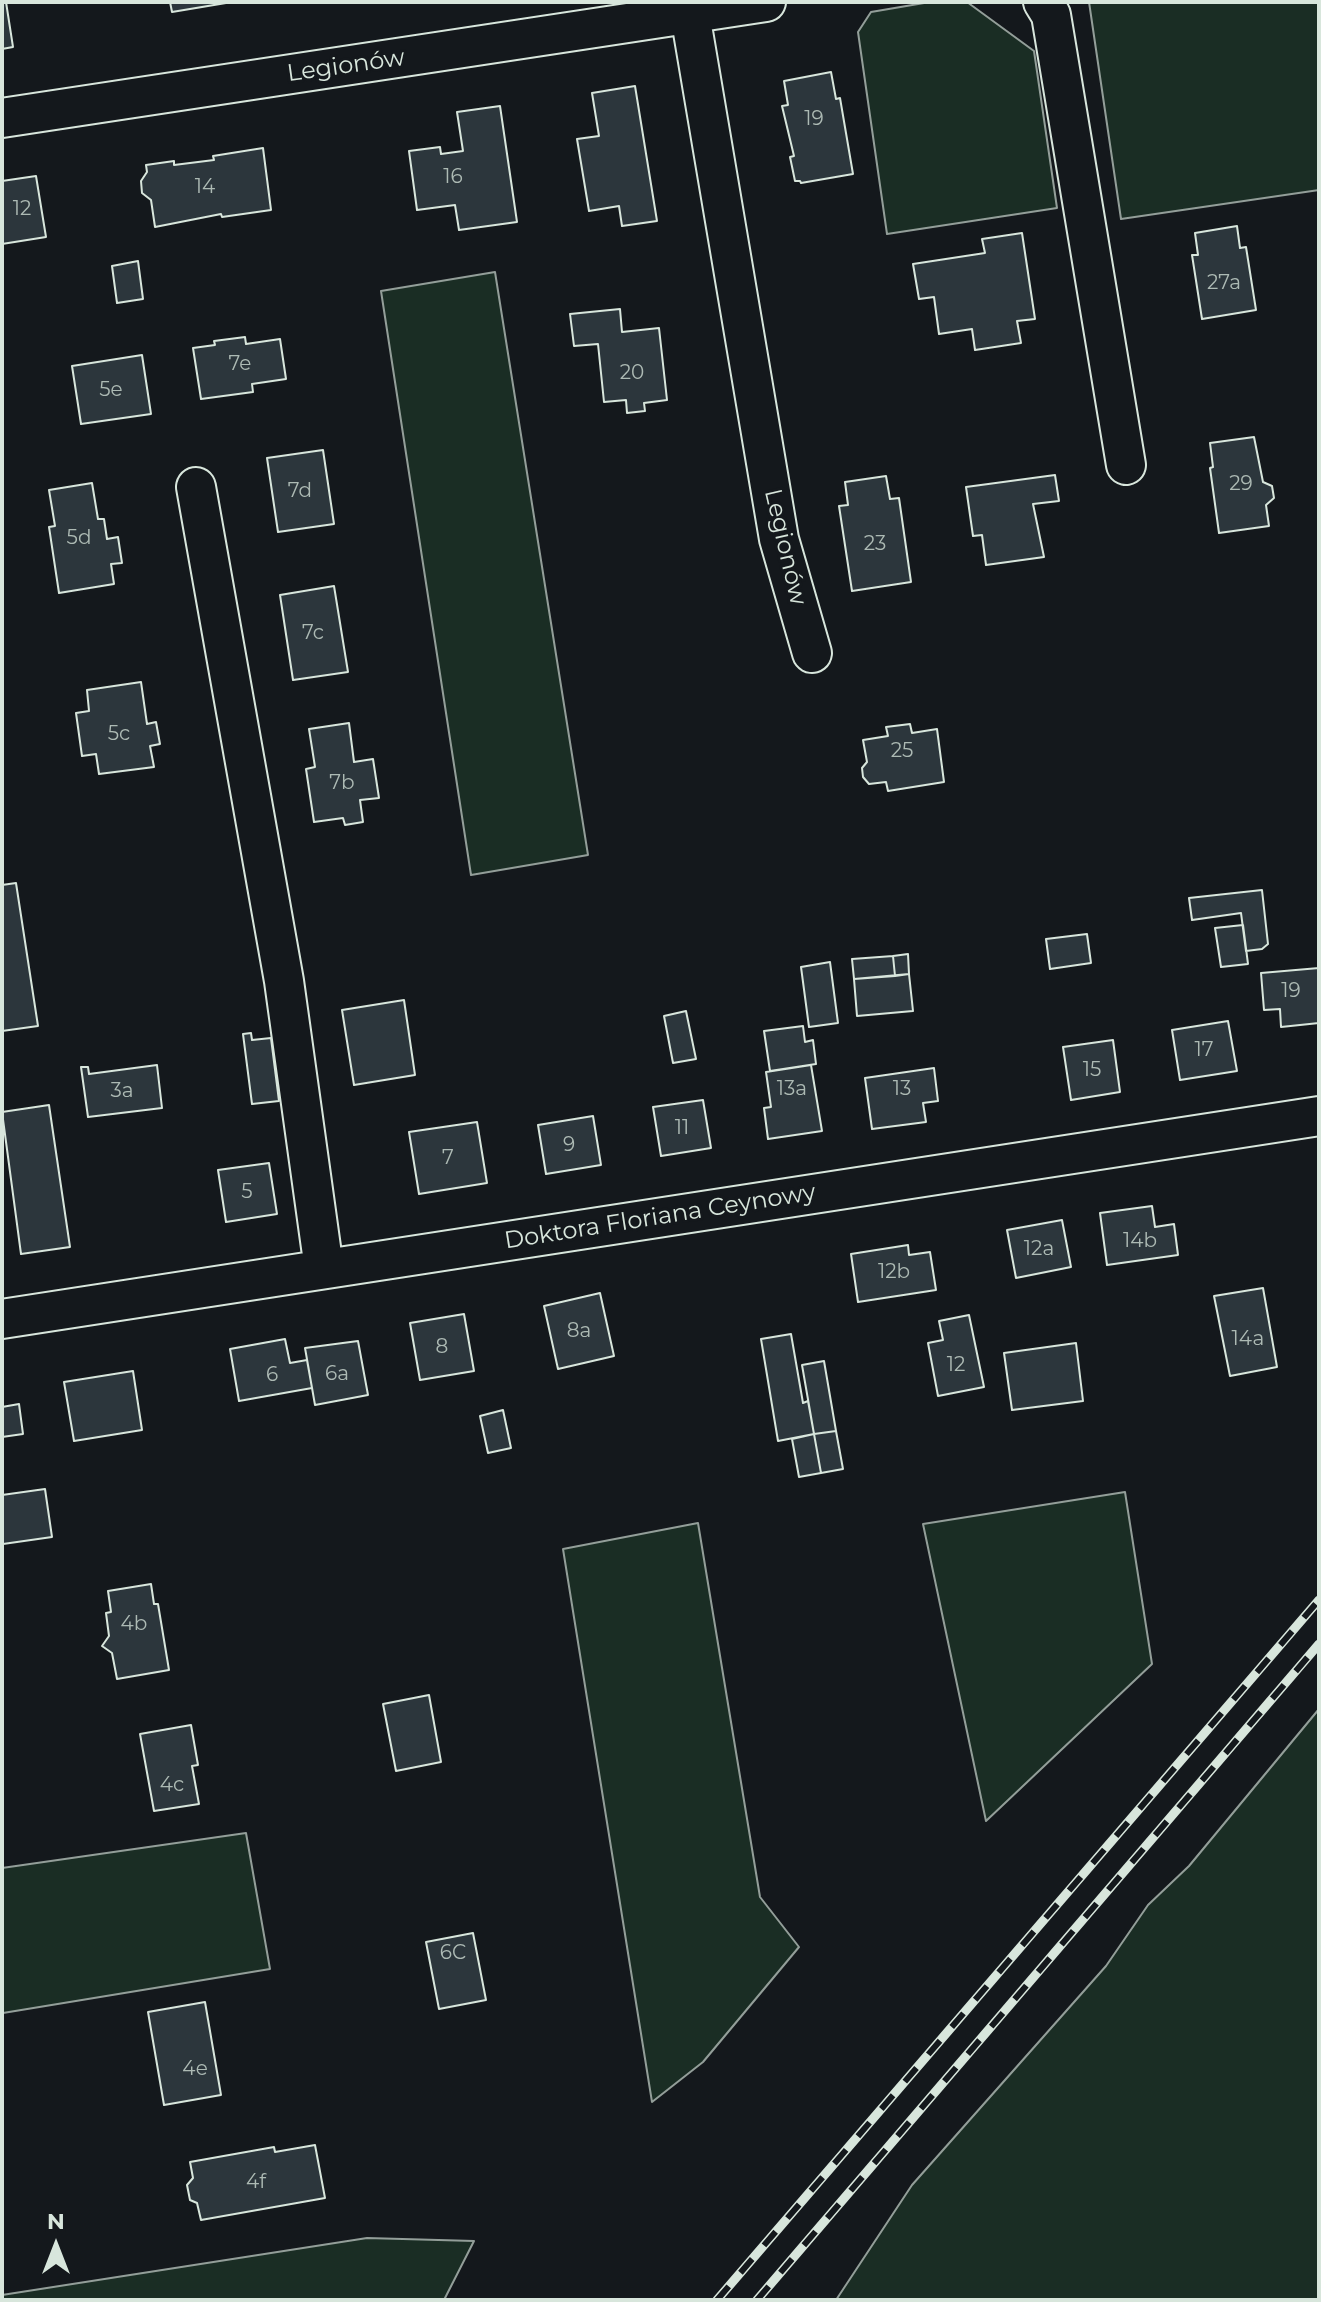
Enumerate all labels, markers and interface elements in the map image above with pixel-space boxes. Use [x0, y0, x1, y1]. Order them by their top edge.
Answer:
street label: Legionów [285, 44, 407, 88]
house number: 19 [804, 107, 824, 131]
house number: 16 [443, 165, 463, 189]
house number: 14 [195, 175, 215, 199]
house number: 12 [13, 197, 31, 221]
house number: 27a [1207, 271, 1241, 295]
house number: 7e [229, 352, 251, 376]
house number: 20 [620, 361, 644, 385]
house number: 5e [99, 378, 123, 402]
house number: 29 [1229, 472, 1253, 496]
house number: 7d [288, 479, 312, 503]
street label: Legionów [758, 486, 812, 608]
house number: 5d [67, 526, 91, 550]
house number: 23 [864, 532, 886, 556]
house number: 7c [302, 621, 324, 645]
house number: 5c [108, 722, 130, 746]
house number: 25 [891, 739, 913, 763]
house number: 7b [329, 771, 355, 795]
house number: 19 [1281, 979, 1301, 1003]
house number: 17 [1195, 1038, 1213, 1062]
house number: 15 [1083, 1058, 1101, 1082]
house number: 13a [777, 1077, 807, 1101]
house number: 13 [893, 1077, 911, 1101]
house number: 3a [110, 1079, 134, 1103]
house number: 11 [675, 1116, 689, 1140]
house number: 9 [563, 1133, 575, 1157]
house number: 7 [442, 1146, 454, 1170]
street label: Doktora Floriana Ceynowy [502, 1178, 818, 1256]
house number: 5 [241, 1180, 253, 1204]
house number: 14b [1123, 1229, 1157, 1253]
house number: 12a [1024, 1237, 1054, 1261]
house number: 12b [878, 1260, 910, 1284]
house number: 8a [567, 1319, 591, 1343]
house number: 14a [1232, 1327, 1264, 1351]
house number: 8 [436, 1335, 448, 1359]
house number: 12 [947, 1353, 965, 1377]
house number: 6a [325, 1362, 349, 1386]
house number: 6 [266, 1363, 278, 1387]
house number: 4b [121, 1612, 147, 1636]
house number: 4c [160, 1773, 184, 1797]
house number: 6C [440, 1941, 466, 1965]
house number: 4e [182, 2057, 208, 2081]
house number: 4f [246, 2170, 266, 2194]
north arrow [16, 2206, 96, 2286]
text: N [47, 2208, 65, 2235]

